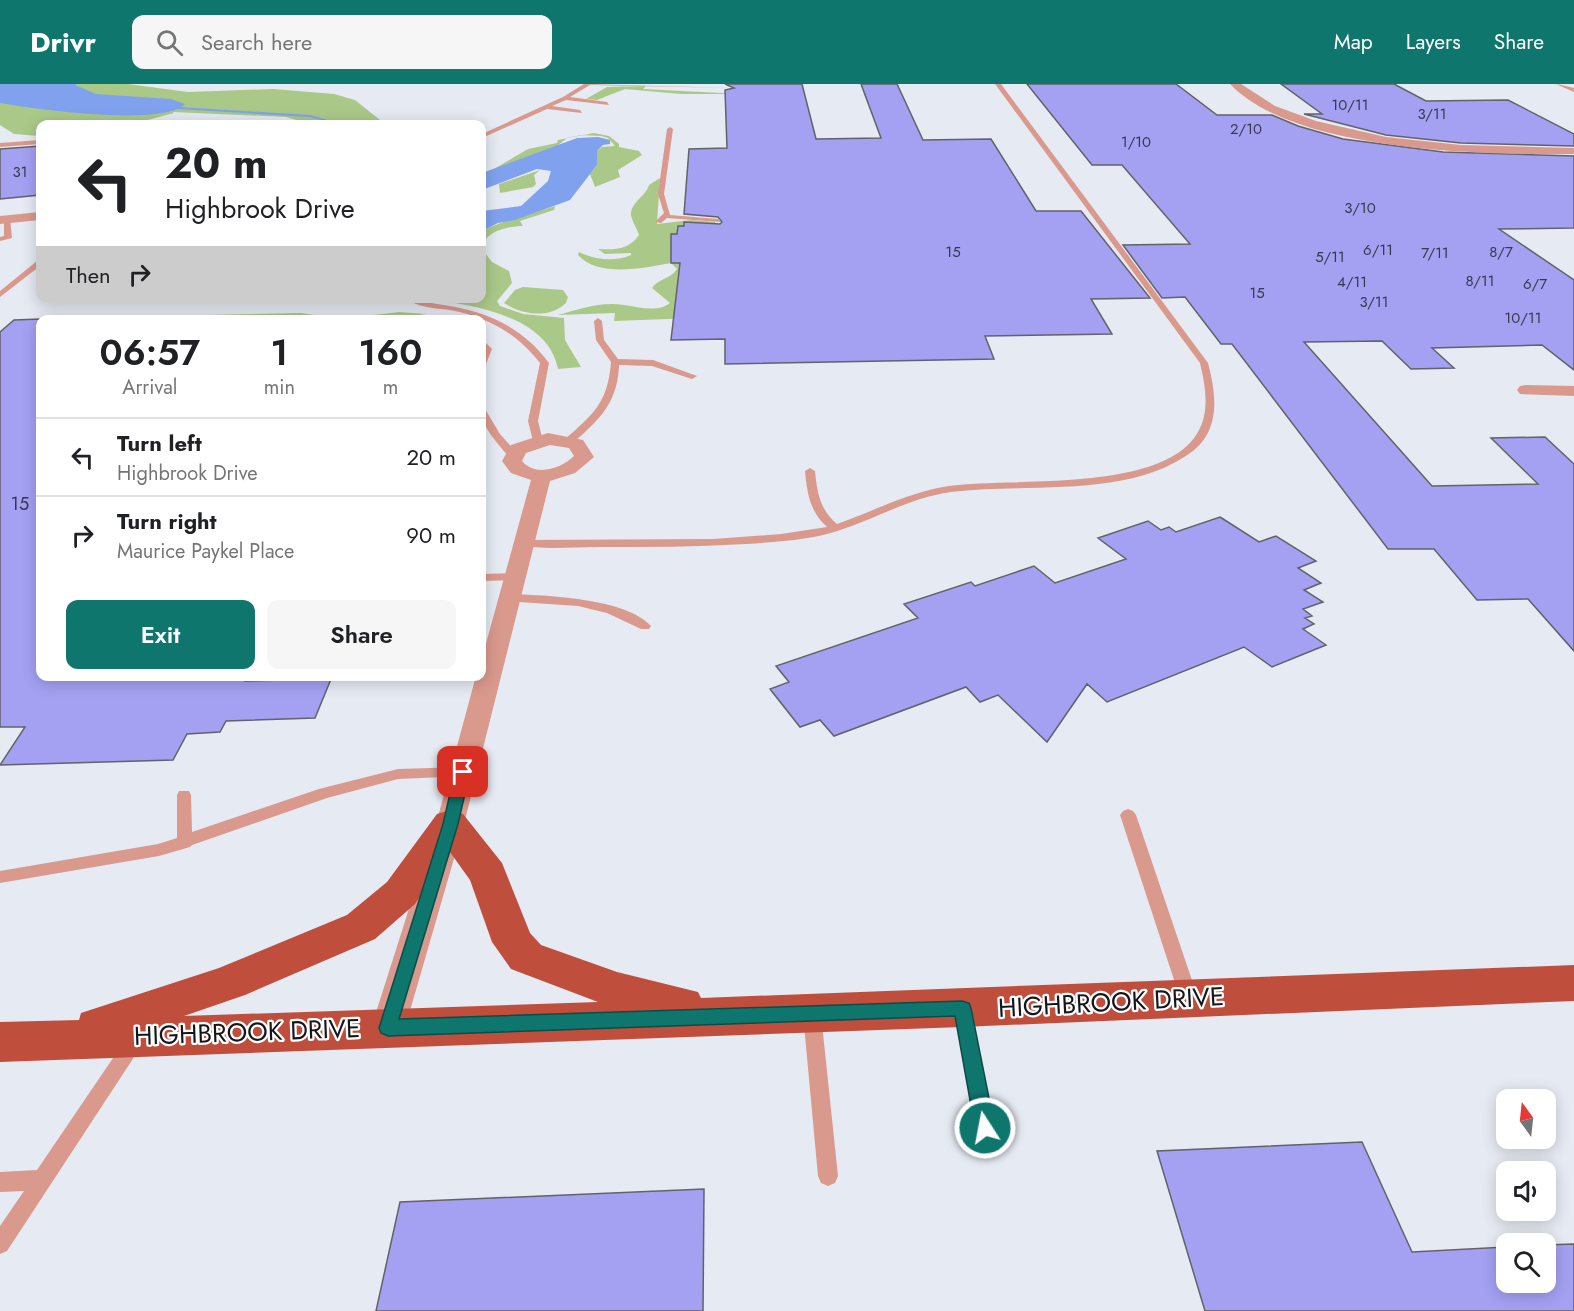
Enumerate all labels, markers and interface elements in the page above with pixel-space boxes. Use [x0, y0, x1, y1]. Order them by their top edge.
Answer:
search box [132, 15, 552, 69]
text: Drivr [30, 22, 96, 63]
icon: search [153, 26, 186, 59]
text: Search here [201, 26, 312, 58]
text: Map [1334, 27, 1373, 57]
text: Layers [1406, 27, 1461, 57]
text: Share [1494, 27, 1544, 57]
house number: 10/11 [1332, 94, 1368, 116]
house number: 3/11 [1417, 103, 1447, 125]
house number: 2/10 [1230, 118, 1262, 140]
house number: 1/10 [1121, 131, 1151, 153]
text: 20 m [165, 133, 267, 194]
icon: left [66, 144, 144, 222]
house number: 31 [13, 161, 27, 183]
text: Highbrook Drive [165, 189, 355, 228]
house number: 3/10 [1344, 197, 1376, 219]
house number: 6/11 [1363, 239, 1393, 261]
house number: 15 [945, 241, 961, 263]
house number: 8/7 [1489, 241, 1513, 263]
house number: 7/11 [1421, 242, 1449, 264]
house number: 5/11 [1315, 246, 1345, 268]
icon: right [123, 258, 156, 291]
text: Then [66, 259, 111, 291]
house number: 8/11 [1465, 270, 1495, 292]
house number: 4/11 [1337, 271, 1367, 293]
house number: 6/7 [1523, 273, 1547, 295]
house number: 15 [1249, 282, 1265, 304]
house number: 3/11 [1359, 291, 1389, 313]
house number: 10/11 [1505, 307, 1541, 329]
text: 06:57 [100, 326, 200, 378]
text: 1 [271, 326, 288, 378]
text: 160 [359, 326, 422, 378]
text: Arrival [122, 373, 177, 402]
text: min [264, 373, 295, 402]
text: m [383, 373, 398, 402]
text: Turn left [117, 427, 202, 459]
icon: left [66, 441, 99, 474]
text: 20 m [407, 441, 456, 473]
text: Highbrook Drive [117, 459, 257, 488]
house number: 15 [11, 491, 29, 517]
text: Turn right [117, 505, 217, 537]
icon: right [66, 519, 99, 552]
text: 90 m [406, 519, 456, 551]
text: Maurice Paykel Place [117, 537, 294, 566]
button: Exit [66, 600, 255, 669]
button: Share [267, 600, 456, 669]
pin [437, 746, 488, 797]
icon: arrive [446, 755, 479, 788]
street label: HIGHBROOK DRIVE [997, 977, 1225, 1027]
street label: HIGHBROOK DRIVE [133, 1009, 361, 1055]
north arrow [1496, 1089, 1556, 1149]
map controls [1496, 1089, 1556, 1293]
position arrow [953, 1096, 1017, 1160]
button: sound [1496, 1161, 1556, 1221]
button: search [1496, 1233, 1556, 1293]

